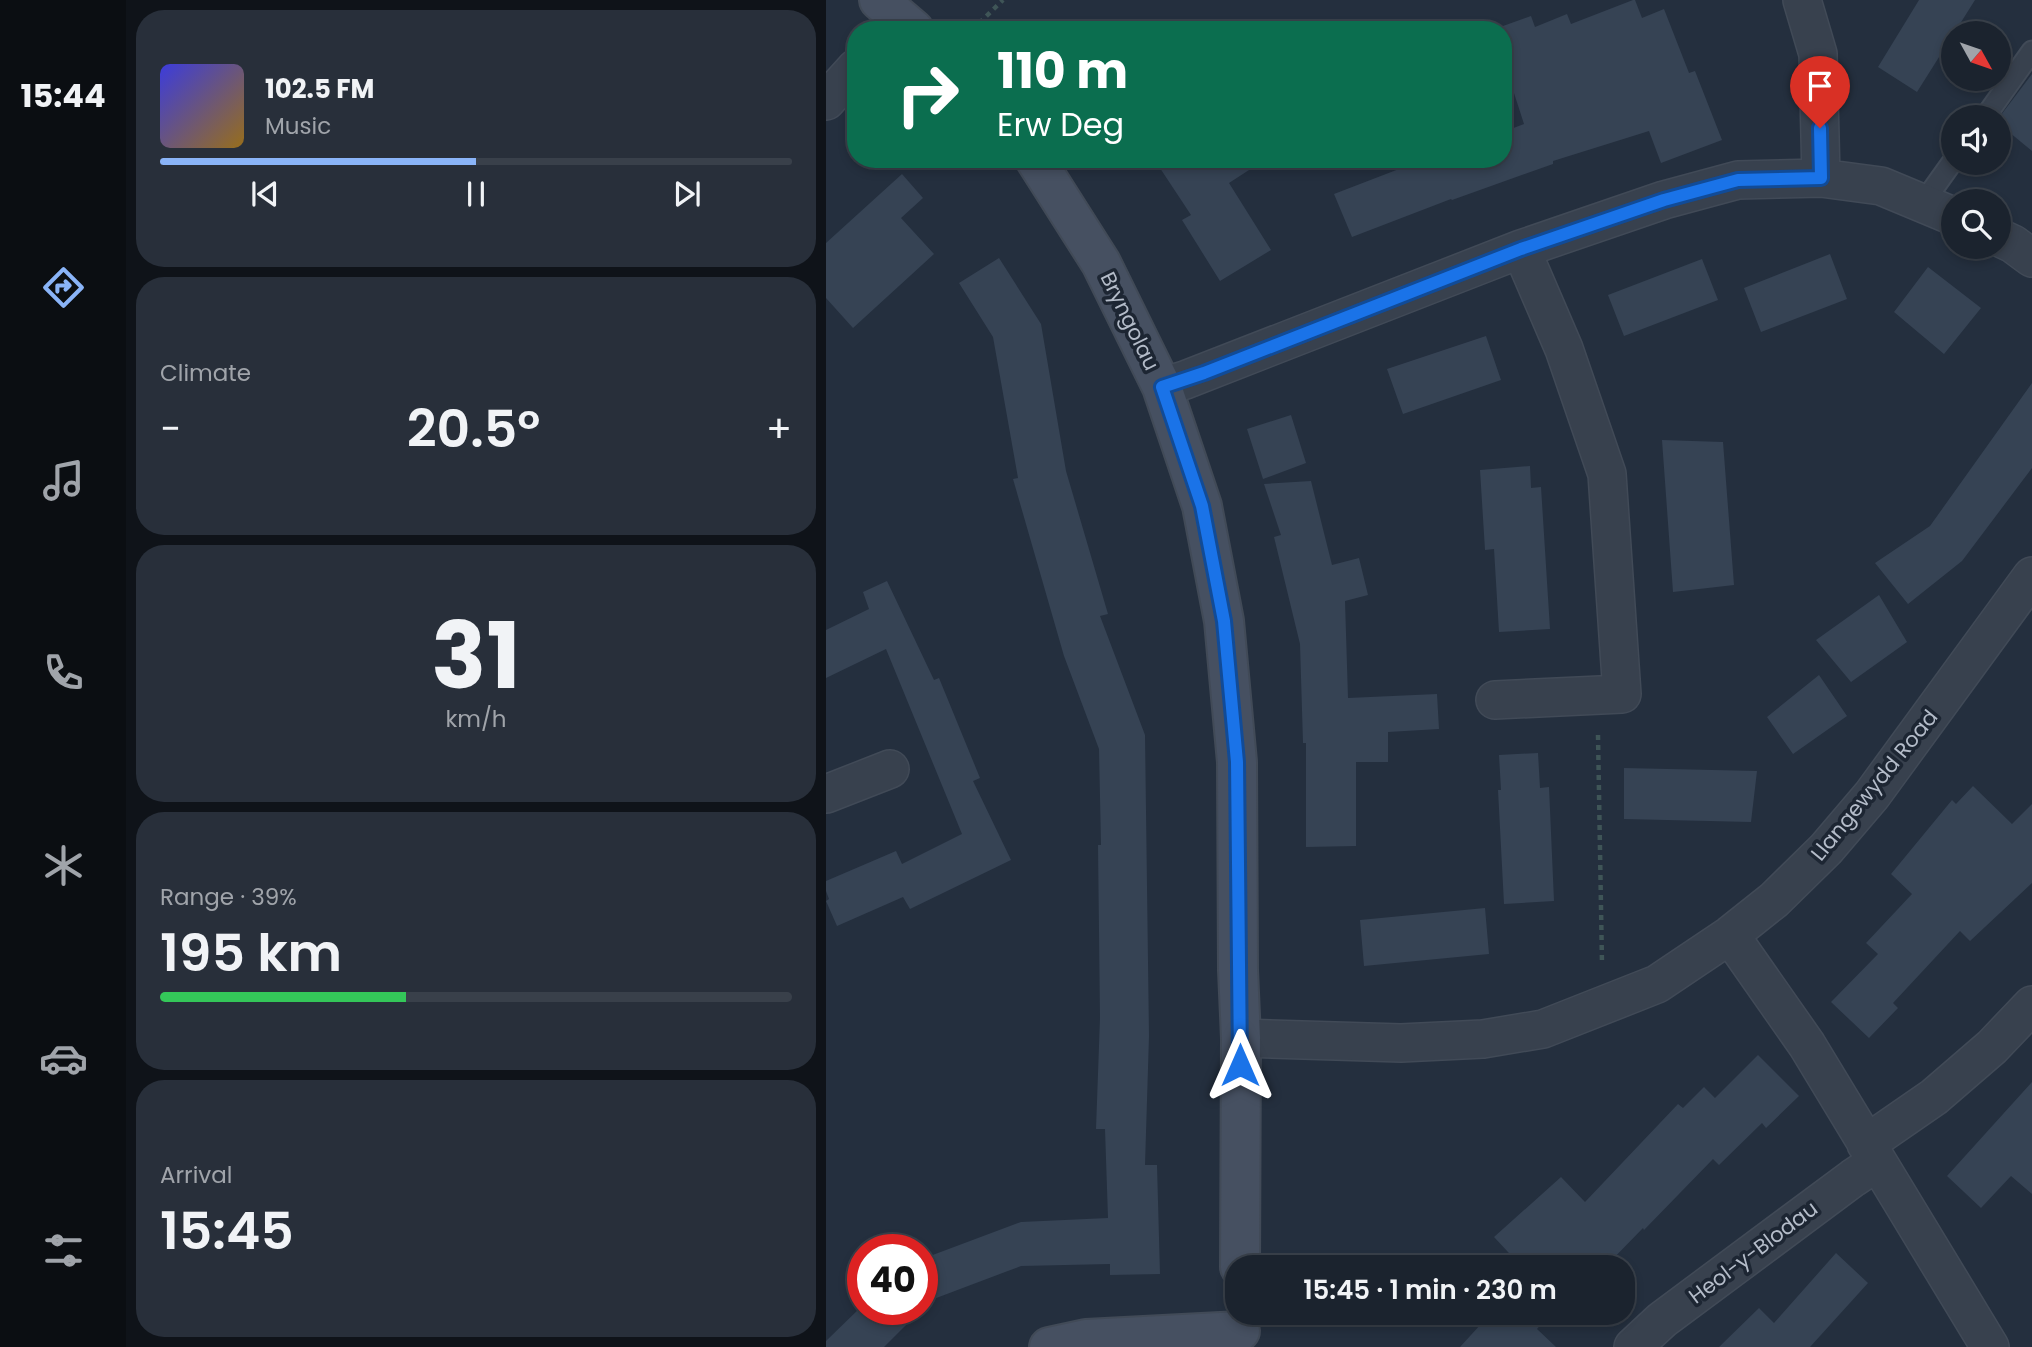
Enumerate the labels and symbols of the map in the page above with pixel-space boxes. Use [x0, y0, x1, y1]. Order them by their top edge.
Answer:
north arrow [1941, 21, 2011, 91]
pin [1790, 56, 1850, 128]
street label: Bryngolau [1094, 267, 1166, 375]
street label: Llangewydd Road [1804, 703, 1944, 867]
position arrow [1203, 1028, 1277, 1102]
street label: Heol-y-Blodau [1683, 1194, 1823, 1310]
speed limit sign: 40 [847, 1234, 938, 1325]

